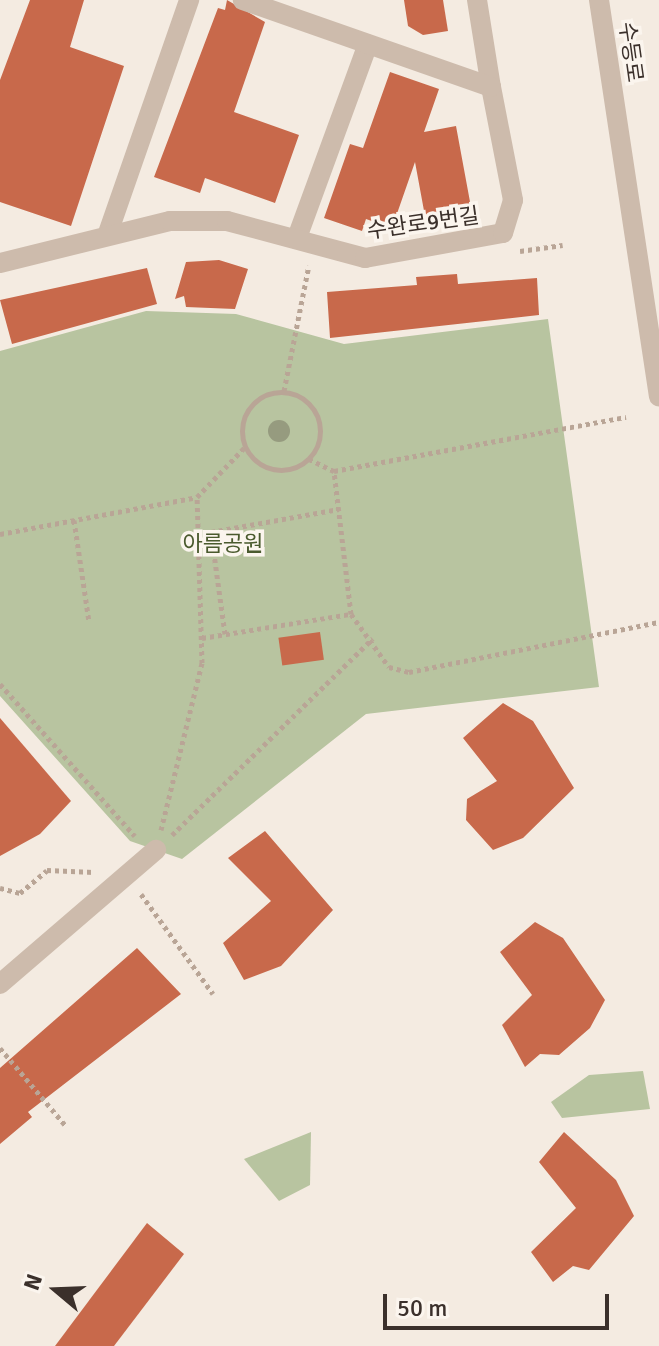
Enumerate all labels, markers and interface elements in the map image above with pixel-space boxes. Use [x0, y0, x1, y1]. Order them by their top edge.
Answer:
street label: 수등로 [614, 20, 648, 84]
street label: 수완로9번길 [365, 202, 481, 244]
park label: 아름공원 [183, 531, 263, 557]
north arrow [16, 1250, 96, 1330]
text: N [18, 1270, 48, 1294]
scale bar [387, 1278, 613, 1328]
text: 50 m [397, 1293, 447, 1323]

